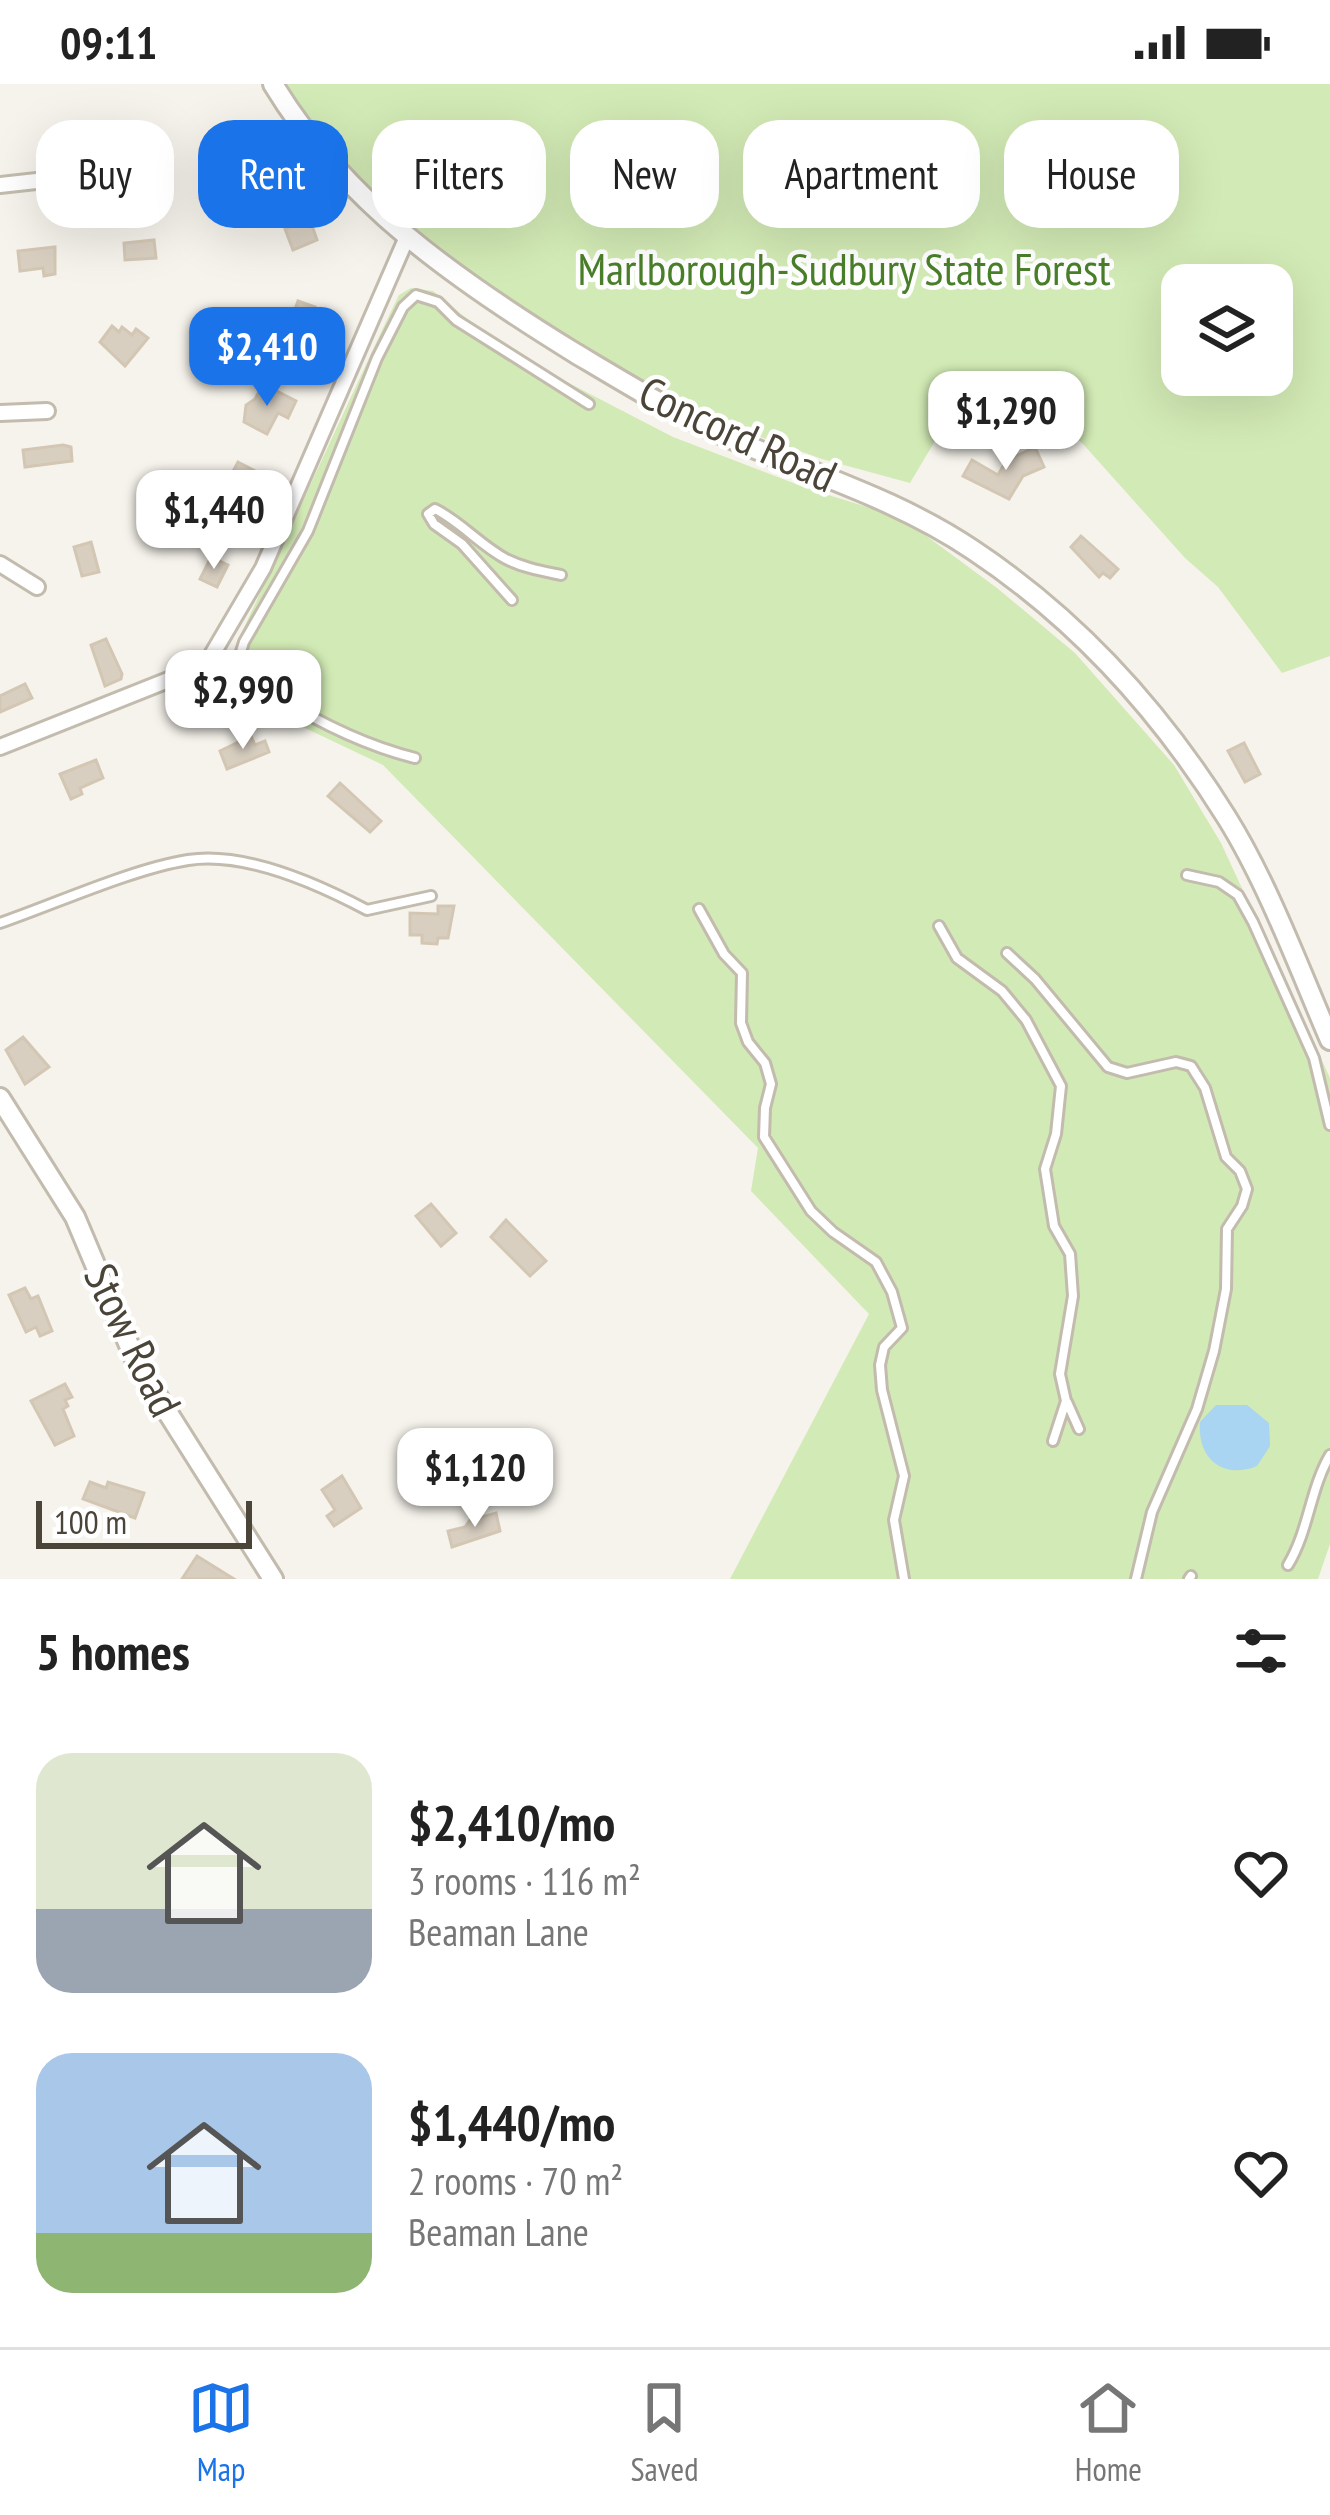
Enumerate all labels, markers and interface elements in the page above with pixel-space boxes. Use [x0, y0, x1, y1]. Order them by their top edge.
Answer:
text: 09:11 [60, 13, 157, 71]
chip: Buy [36, 120, 174, 228]
chip: Rent [198, 120, 348, 228]
chip: Filters [372, 120, 546, 228]
chip: New [570, 120, 719, 228]
chip: Apartment [743, 120, 980, 228]
chip: House [1004, 120, 1179, 228]
park label: Marlborough-Sudbury State Forest [577, 239, 1111, 297]
map controls [1161, 264, 1293, 396]
button: layers [1161, 264, 1293, 396]
pin: $2,410 [169, 307, 365, 409]
text: $2,410 [216, 320, 318, 371]
street label: Concord Road [630, 362, 846, 504]
pin: $1,290 [908, 371, 1104, 473]
text: $1,290 [955, 384, 1057, 435]
pin: $1,440 [116, 470, 312, 572]
text: $1,440 [163, 483, 265, 534]
pin: $2,990 [145, 650, 341, 752]
text: $2,990 [192, 663, 294, 714]
street label: Stow Road [72, 1254, 196, 1425]
pin: $1,120 [377, 1428, 573, 1530]
text: $1,120 [424, 1441, 526, 1492]
scale bar [36, 1495, 252, 1548]
text: 100 m [54, 1500, 127, 1543]
text: 5 homes [36, 1618, 190, 1684]
icon: filters [1228, 1618, 1294, 1684]
text: $2,410/mo [408, 1789, 615, 1855]
icon: home [132, 1801, 276, 1945]
icon: heart [1228, 1840, 1294, 1906]
text: 3 rooms · 116 m² [408, 1855, 641, 1906]
text: Beaman Lane [408, 1906, 589, 1957]
text: $1,440/mo [408, 2089, 615, 2155]
icon: home [132, 2101, 276, 2245]
icon: heart [1228, 2140, 1294, 2206]
text: 2 rooms · 70 m² [408, 2155, 623, 2206]
text: Beaman Lane [408, 2206, 589, 2257]
tab: Map [188, 2375, 254, 2490]
tab: Saved [630, 2375, 698, 2490]
tab: Home [1075, 2375, 1142, 2490]

